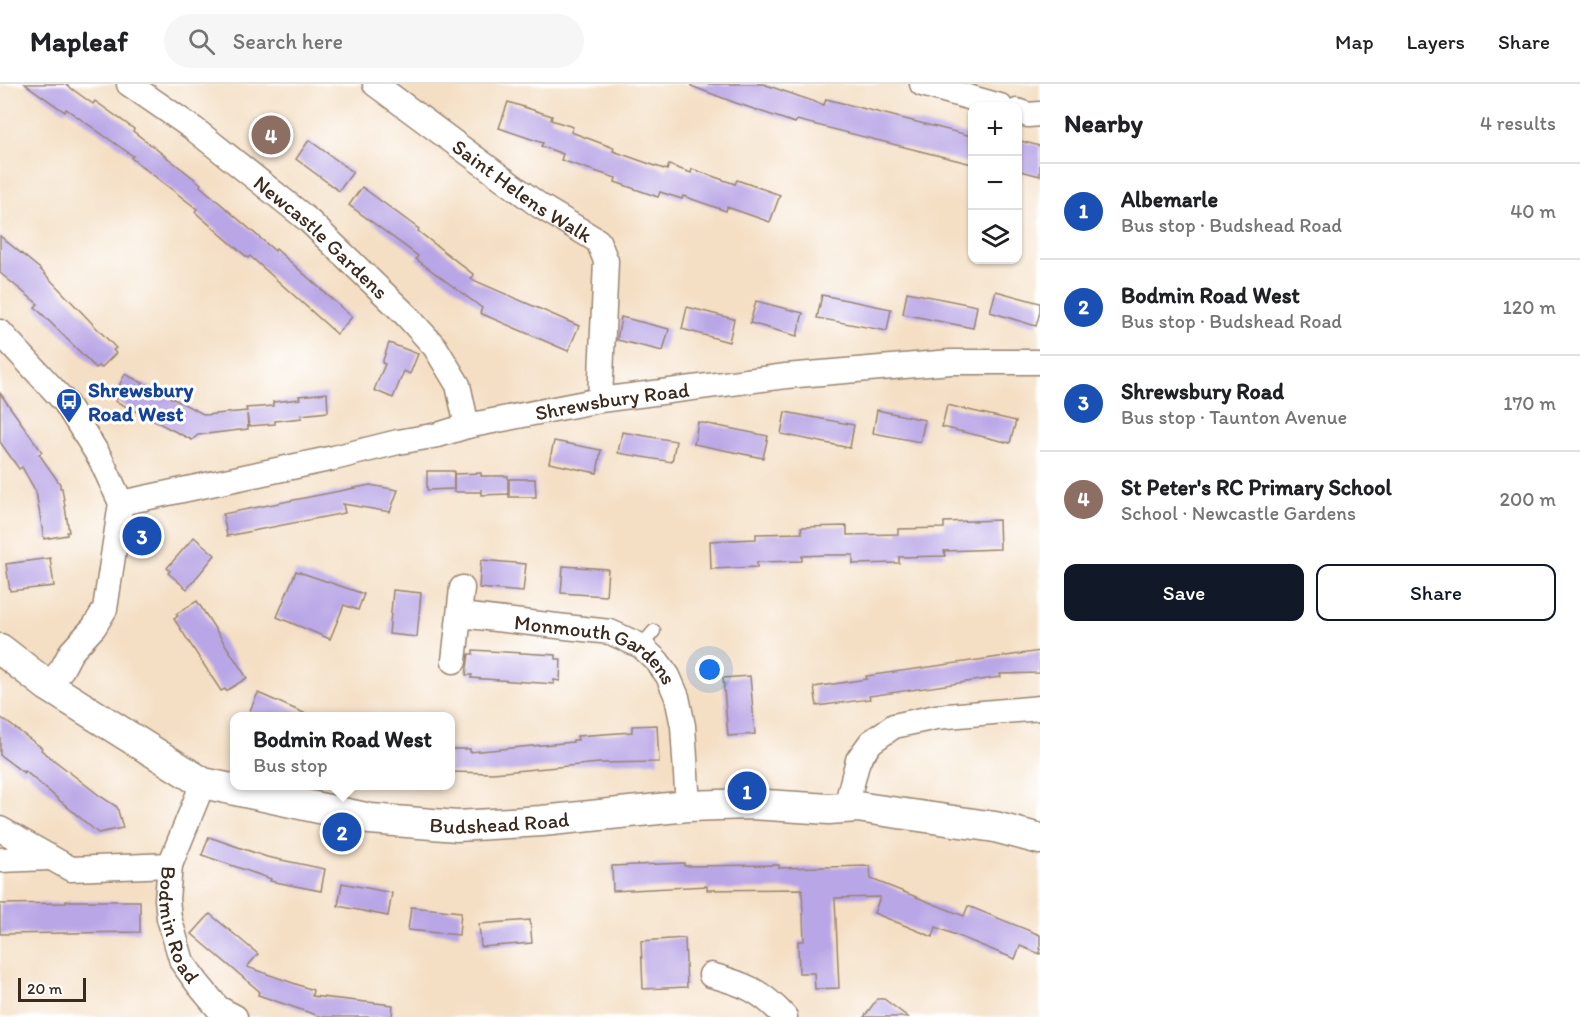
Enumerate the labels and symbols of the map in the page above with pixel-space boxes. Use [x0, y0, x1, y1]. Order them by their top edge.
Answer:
pin: 4 [252, 112, 290, 158]
street label: Saint Helens Walk [448, 133, 597, 247]
street label: Newcastle Gardens [249, 170, 394, 304]
street label: Shrewsbury Road [533, 376, 691, 425]
place label: Shrewsbury Road West [88, 377, 193, 426]
bus stop icon: Shrewsbury Road West [54, 386, 84, 424]
pin: 3 [122, 514, 162, 558]
street label: Monmouth Gardens [513, 609, 683, 688]
your location [695, 655, 724, 684]
pin: 1 [728, 768, 766, 814]
street label: Budshead Road [429, 806, 570, 839]
pin: 2 [322, 810, 362, 855]
street label: Bodmin Road [154, 865, 206, 988]
scale bar [18, 975, 86, 1002]

